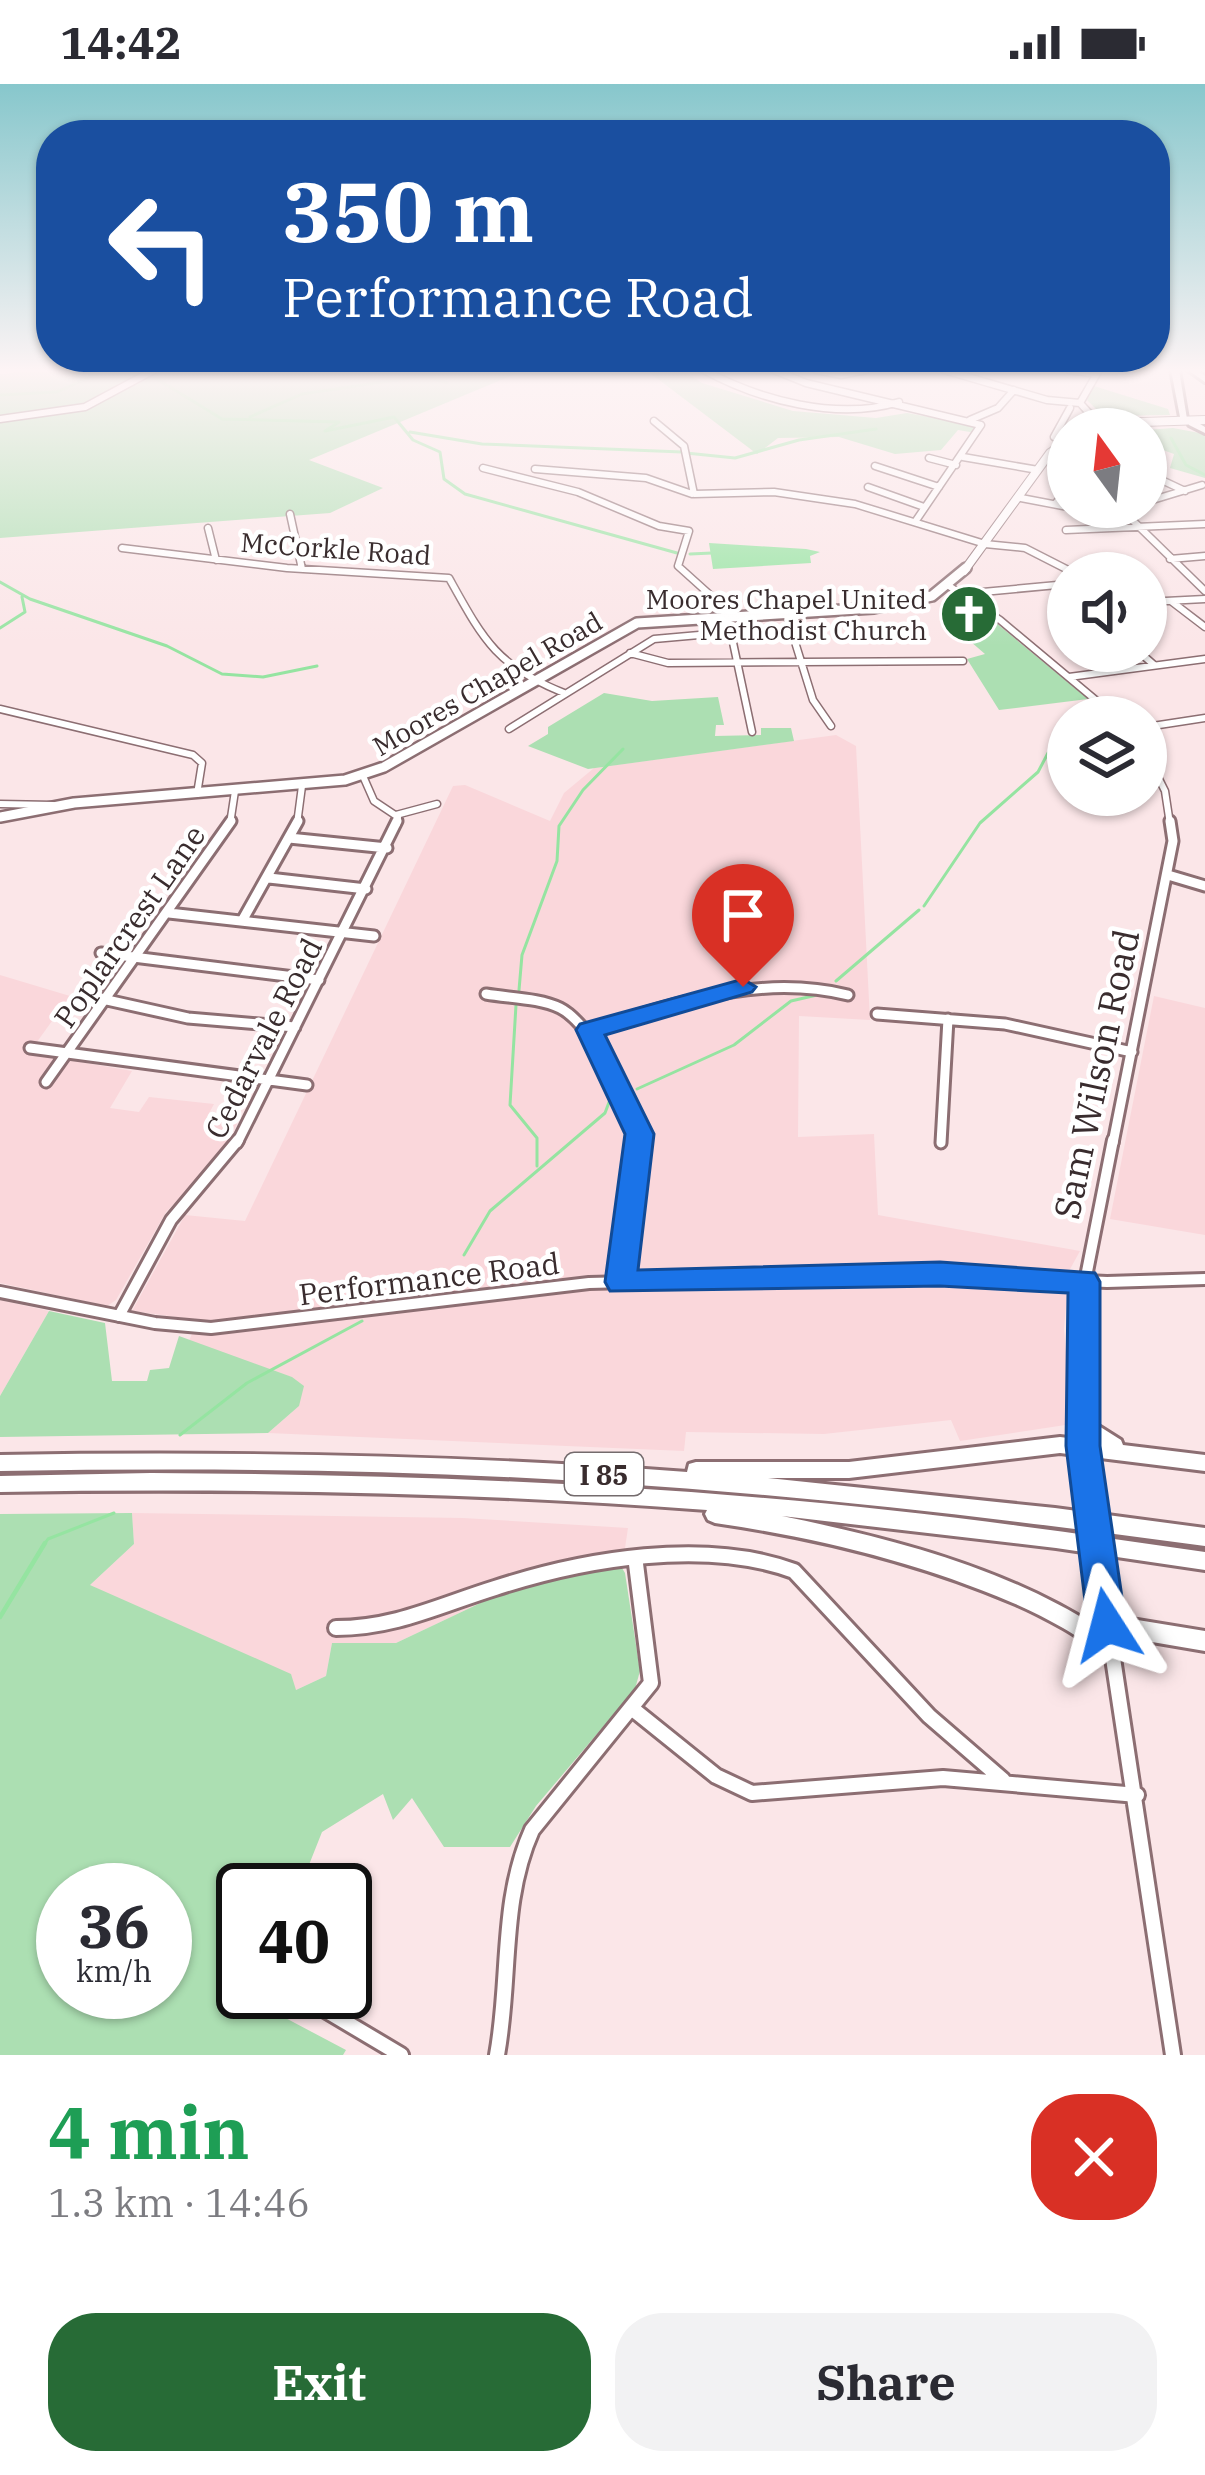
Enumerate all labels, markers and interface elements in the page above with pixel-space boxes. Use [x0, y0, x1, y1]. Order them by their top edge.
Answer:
text: 14:42 [60, 13, 182, 71]
text: 350 m [282, 156, 534, 265]
icon: left [84, 168, 240, 324]
text: Performance Road [282, 262, 754, 332]
north arrow [1047, 408, 1167, 528]
map controls [1047, 408, 1167, 816]
street label: McCorkle Road [240, 524, 432, 572]
button: sound [1047, 552, 1167, 672]
place label: Moores Chapel United Methodist Church [646, 581, 927, 647]
church icon: Moores Chapel United Methodist Church [938, 583, 1000, 645]
street label: Moores Chapel Road [366, 603, 608, 763]
button: layers [1047, 696, 1167, 816]
street label: Poplarcrest Lane [45, 817, 213, 1035]
pin [692, 864, 794, 987]
icon: arrive [710, 882, 776, 948]
street label: Sam Wilson Road [1042, 925, 1150, 1223]
street label: Cedarvale Road [196, 931, 330, 1145]
street label: Performance Road [297, 1243, 561, 1313]
road number: I 85 [565, 1453, 643, 1495]
position arrow [1044, 1562, 1170, 1688]
speed limit sign: 40 [216, 1863, 372, 2019]
text: 36 [78, 1886, 150, 1965]
text: km/h [76, 1951, 152, 1990]
text: 4 min [48, 2085, 250, 2179]
button: close [1031, 2094, 1157, 2220]
text: 1.3 km · 14:46 [48, 2177, 310, 2228]
button: Exit [48, 2313, 591, 2451]
button: Share [615, 2313, 1157, 2451]

